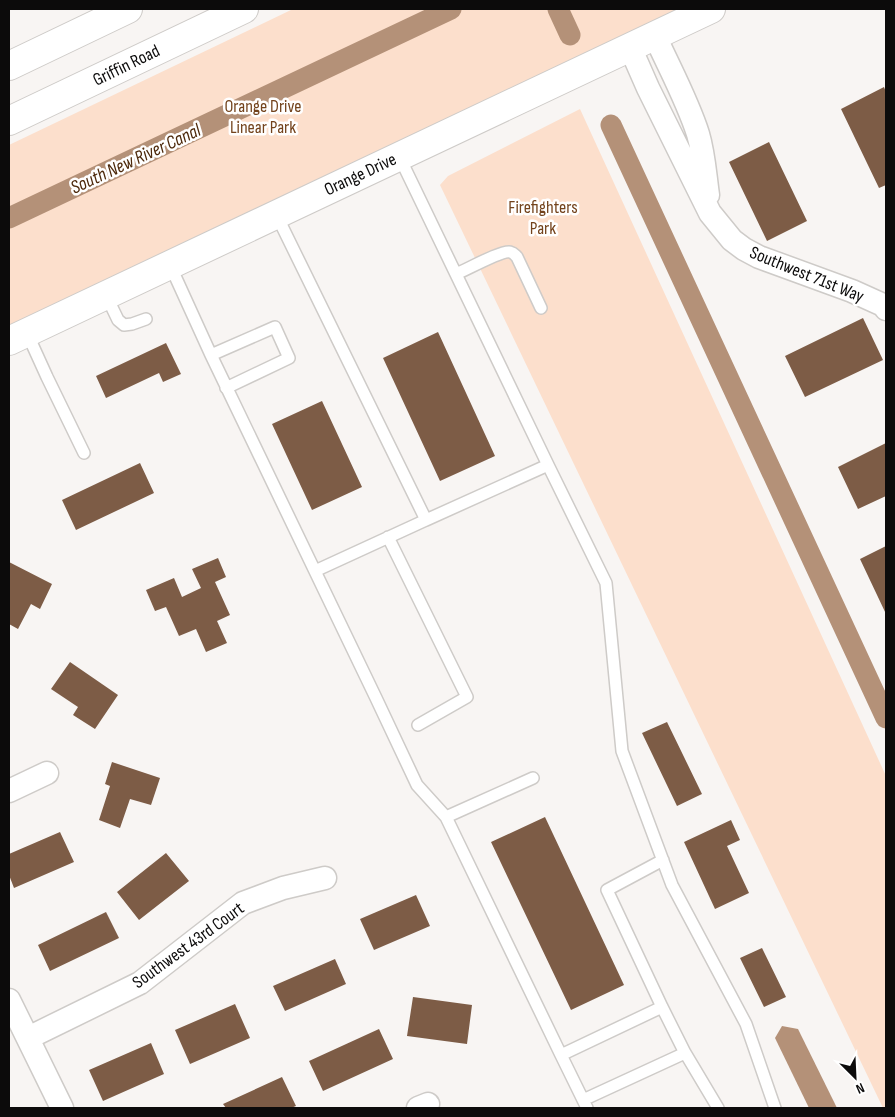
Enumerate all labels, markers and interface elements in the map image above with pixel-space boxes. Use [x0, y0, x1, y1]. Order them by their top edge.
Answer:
street label: Griffin Road [89, 40, 163, 91]
park label: Orange Drive Linear Park [224, 96, 302, 138]
water label: South New River Canal [67, 119, 205, 200]
street label: Orange Drive [321, 149, 400, 200]
park label: Firefighters Park [508, 197, 578, 239]
street label: Southwest 71st Way [747, 242, 867, 307]
street label: Southwest 43rd Court [128, 898, 249, 993]
north arrow [830, 1052, 880, 1102]
text: N [853, 1079, 867, 1098]

